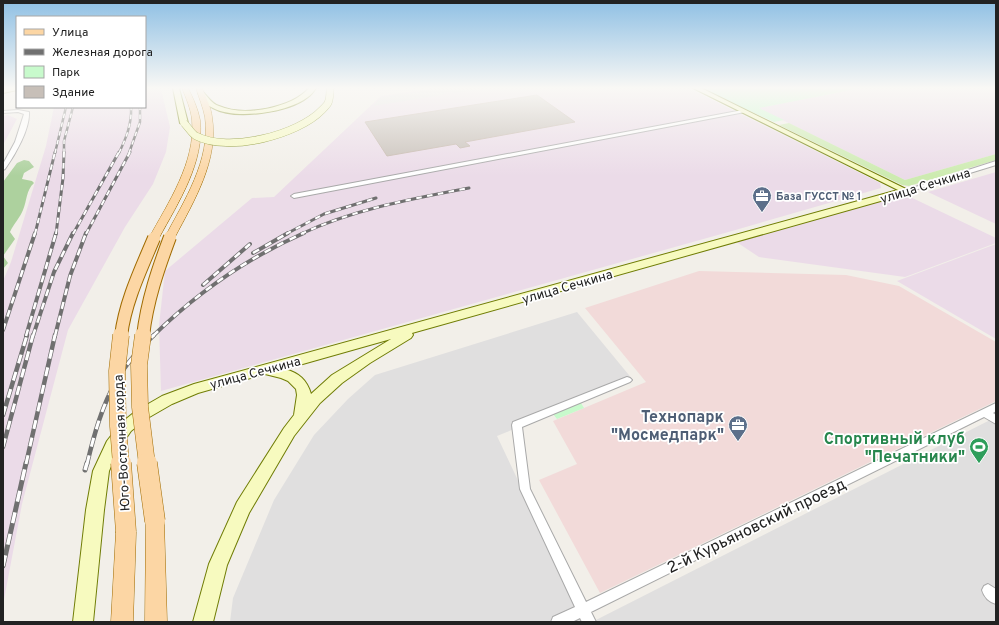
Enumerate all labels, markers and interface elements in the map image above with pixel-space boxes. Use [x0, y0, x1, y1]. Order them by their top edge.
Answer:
legend [16, 16, 146, 108]
text: Улица [52, 25, 88, 41]
text: Железная дорога [52, 45, 153, 61]
text: Парк [52, 65, 80, 81]
text: Здание [52, 85, 95, 101]
street label: улица Сечкина [879, 166, 973, 208]
office icon: База ГУССТ № 1 [751, 185, 773, 213]
place label: База ГУССТ № 1 [776, 190, 861, 204]
street label: улица Сечкина [520, 267, 615, 308]
street label: улица Сечкина [208, 354, 303, 394]
street label: Юго-Восточная хорда [111, 374, 135, 512]
place label: Технопарк "Мосмедпарк" [611, 408, 724, 446]
office icon: Технопарк "Мосмедпарк" [727, 414, 749, 442]
place label: Спортивный клуб "Печатники" [824, 430, 965, 468]
sports icon: Спортивный клуб "Печатники" [968, 436, 990, 464]
street label: 2-й Курьяновский проезд [664, 475, 850, 579]

